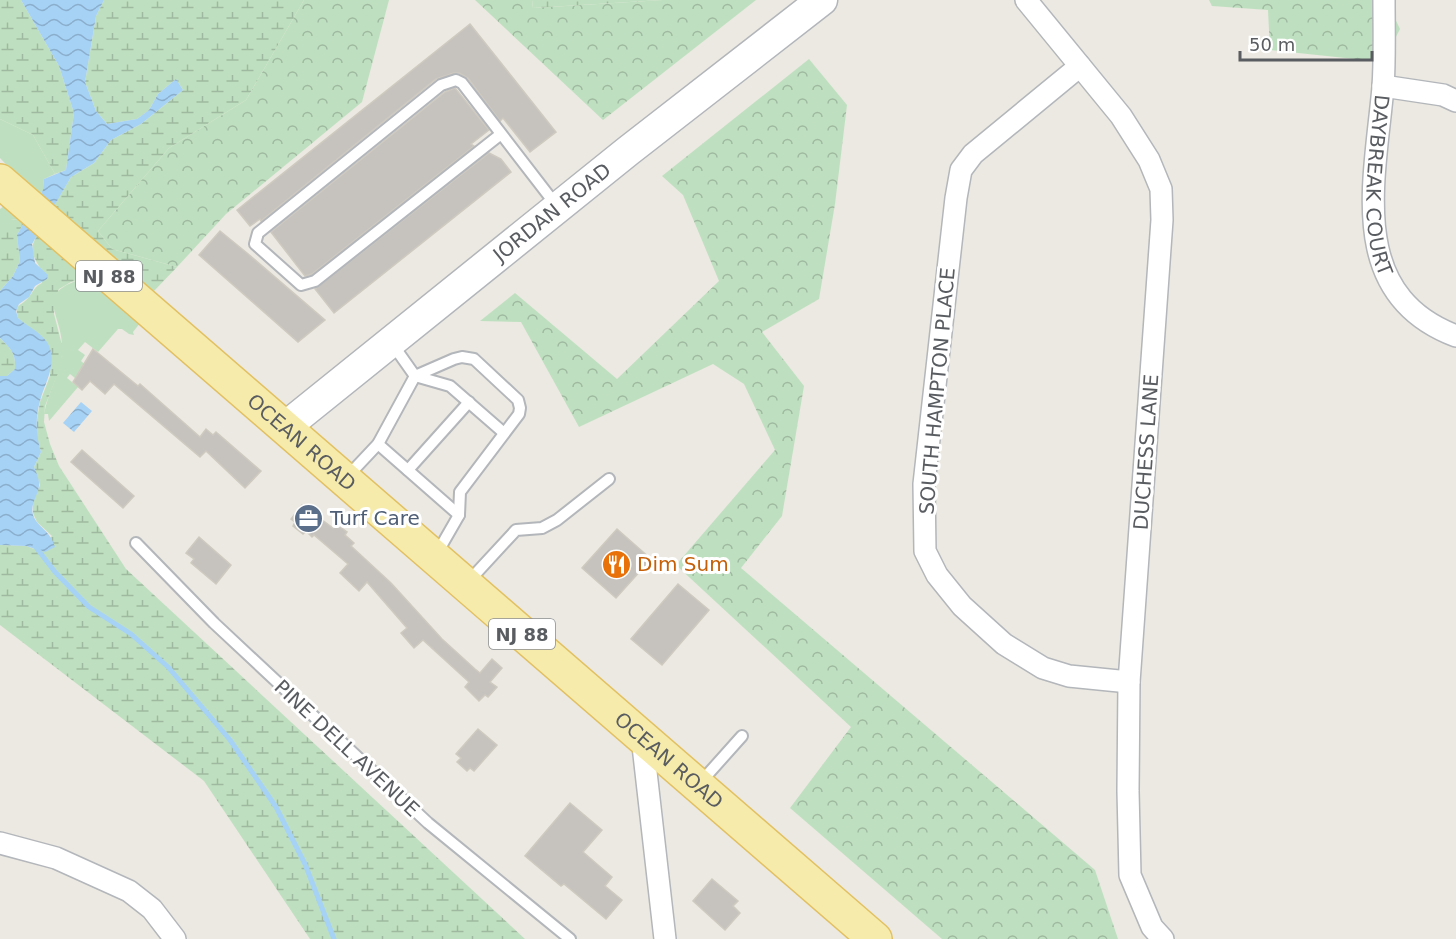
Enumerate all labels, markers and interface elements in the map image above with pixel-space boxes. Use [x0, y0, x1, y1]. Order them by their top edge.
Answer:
scale bar [1240, 24, 1372, 62]
text: 50 m [1249, 34, 1295, 55]
street label: DAYBREAK COURT [1361, 94, 1398, 280]
street label: JORDAN ROAD [487, 158, 616, 268]
road number: NJ 88 [76, 261, 142, 291]
street label: SOUTH HAMPTON PLACE [914, 267, 960, 515]
street label: DUCHESS LANE [1129, 373, 1163, 531]
street label: OCEAN ROAD [242, 389, 361, 496]
office icon: Turf Care [293, 502, 325, 534]
place label: Turf Care [329, 506, 420, 530]
restaurant icon: Dim Sum [600, 548, 632, 580]
place label: Dim Sum [637, 552, 729, 576]
road number: NJ 88 [489, 619, 555, 649]
street label: PINE DELL AVENUE [269, 675, 425, 821]
street label: OCEAN ROAD [610, 707, 728, 814]

